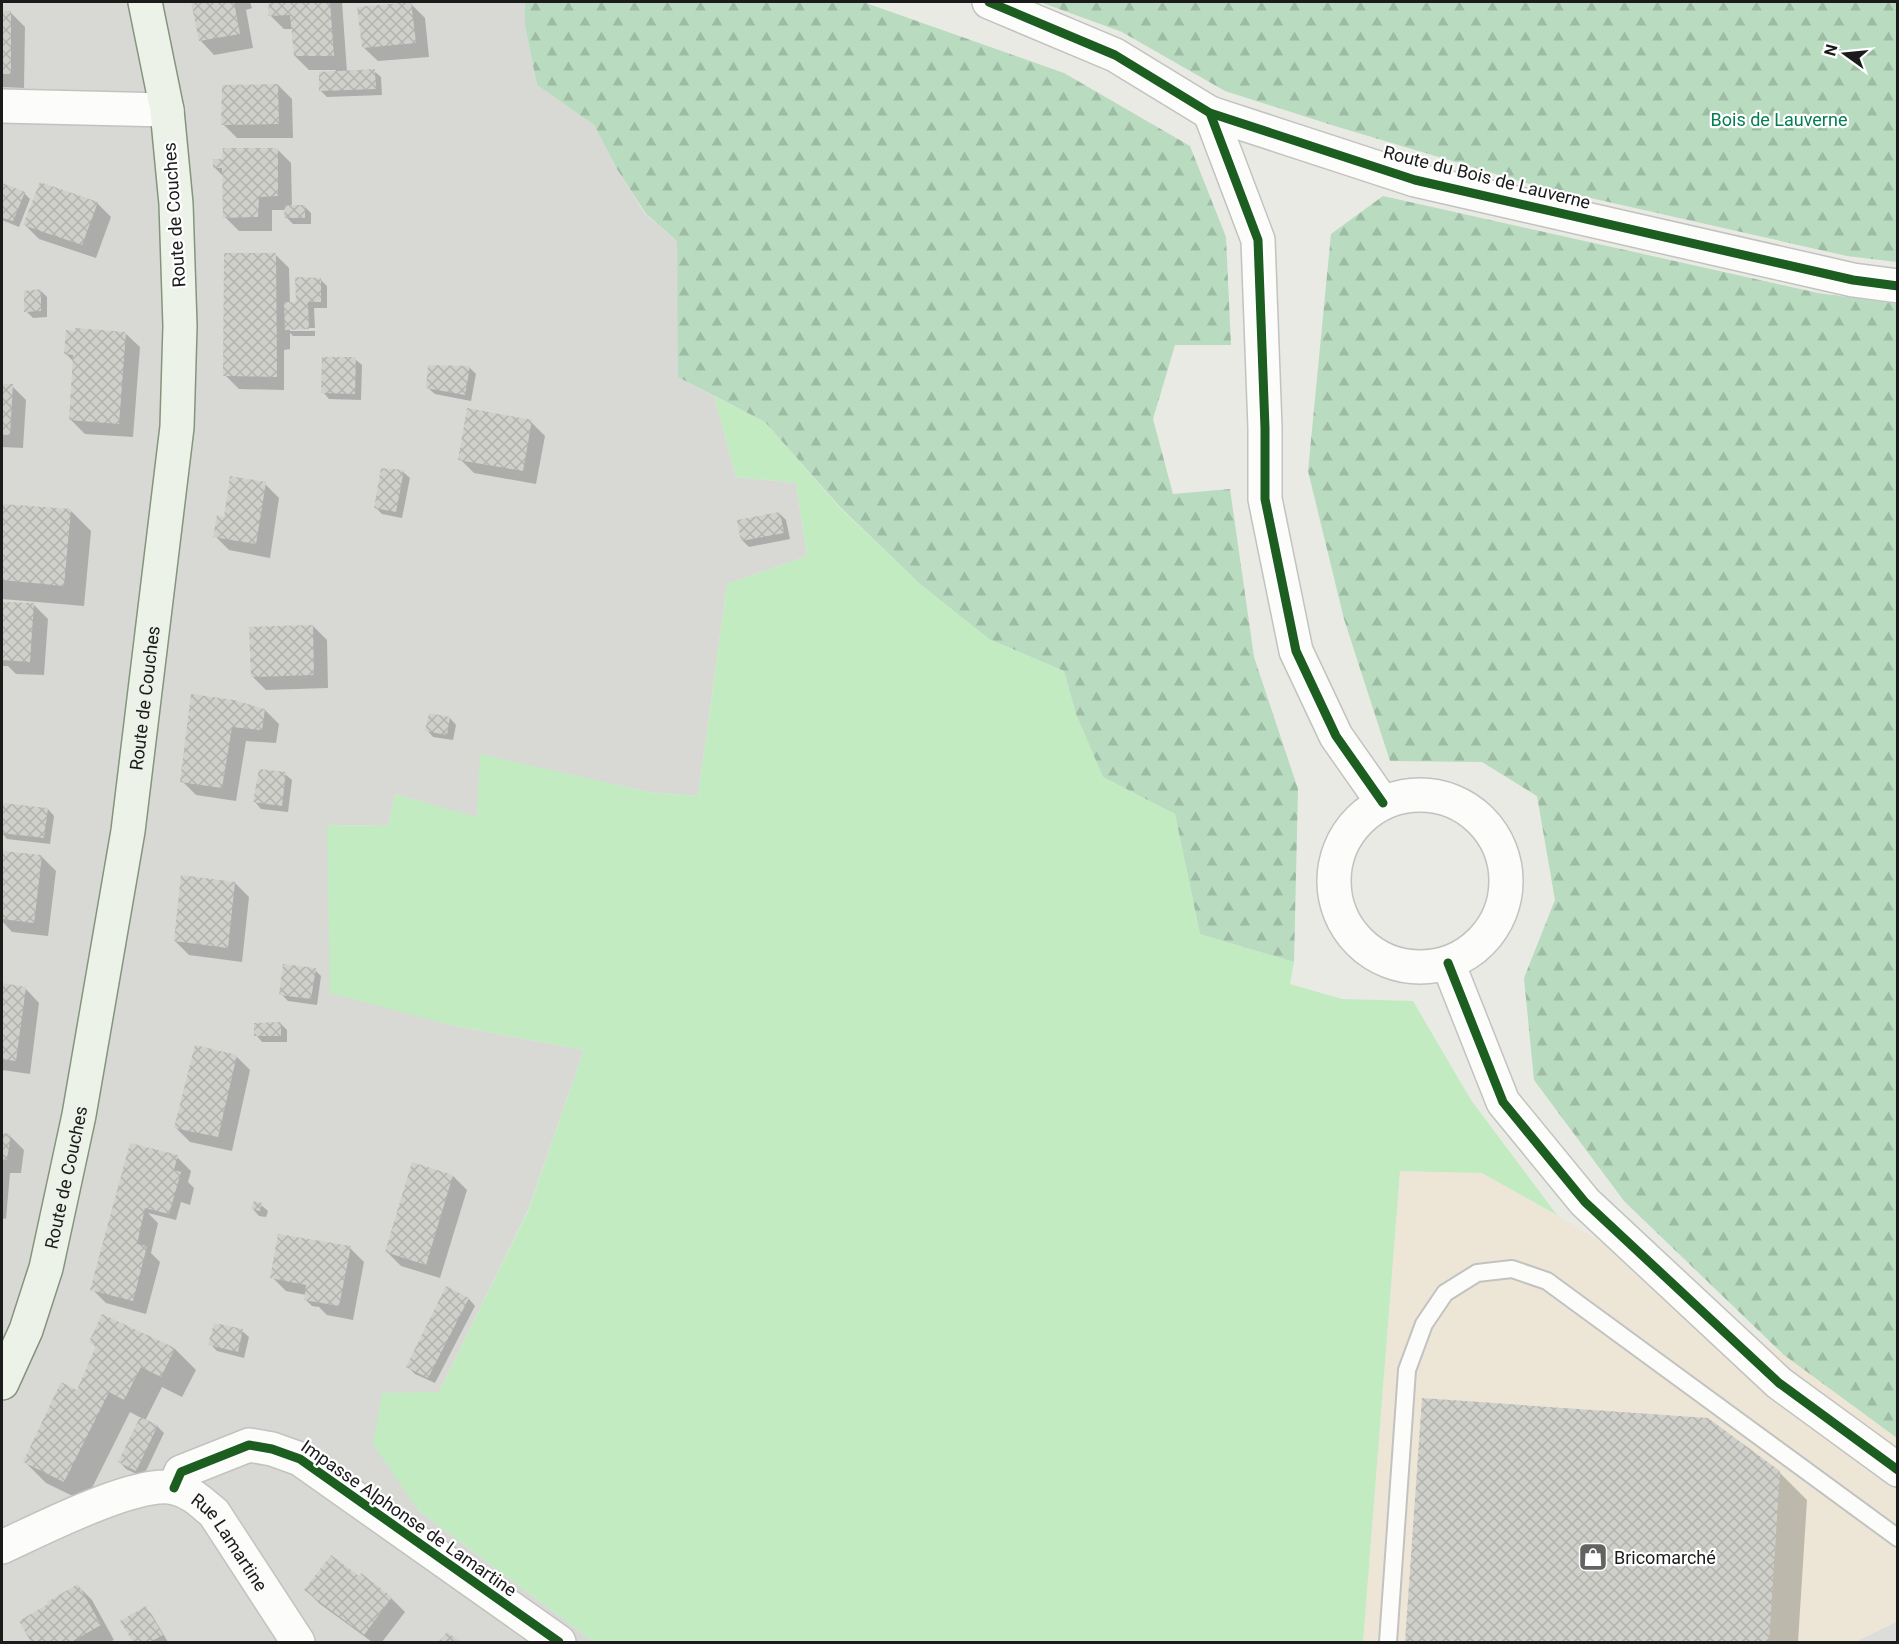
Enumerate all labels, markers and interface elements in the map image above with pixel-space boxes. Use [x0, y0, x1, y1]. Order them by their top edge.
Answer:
north arrow [1815, 24, 1875, 84]
text: N [1820, 42, 1842, 58]
park label: Bois de Lauverne [1711, 109, 1847, 130]
street label: Route du Bois de Lauverne [1381, 141, 1593, 213]
street label: Route de Couches [158, 142, 190, 288]
street label: Route de Couches [125, 625, 163, 771]
street label: Route de Couches [40, 1104, 91, 1251]
street label: Impasse Alphonse de Lamartine [297, 1435, 521, 1601]
street label: Rue Lamartine [188, 1488, 272, 1595]
shop icon: Bricomarché [1577, 1541, 1609, 1573]
place label: Bricomarché [1614, 1547, 1716, 1568]

